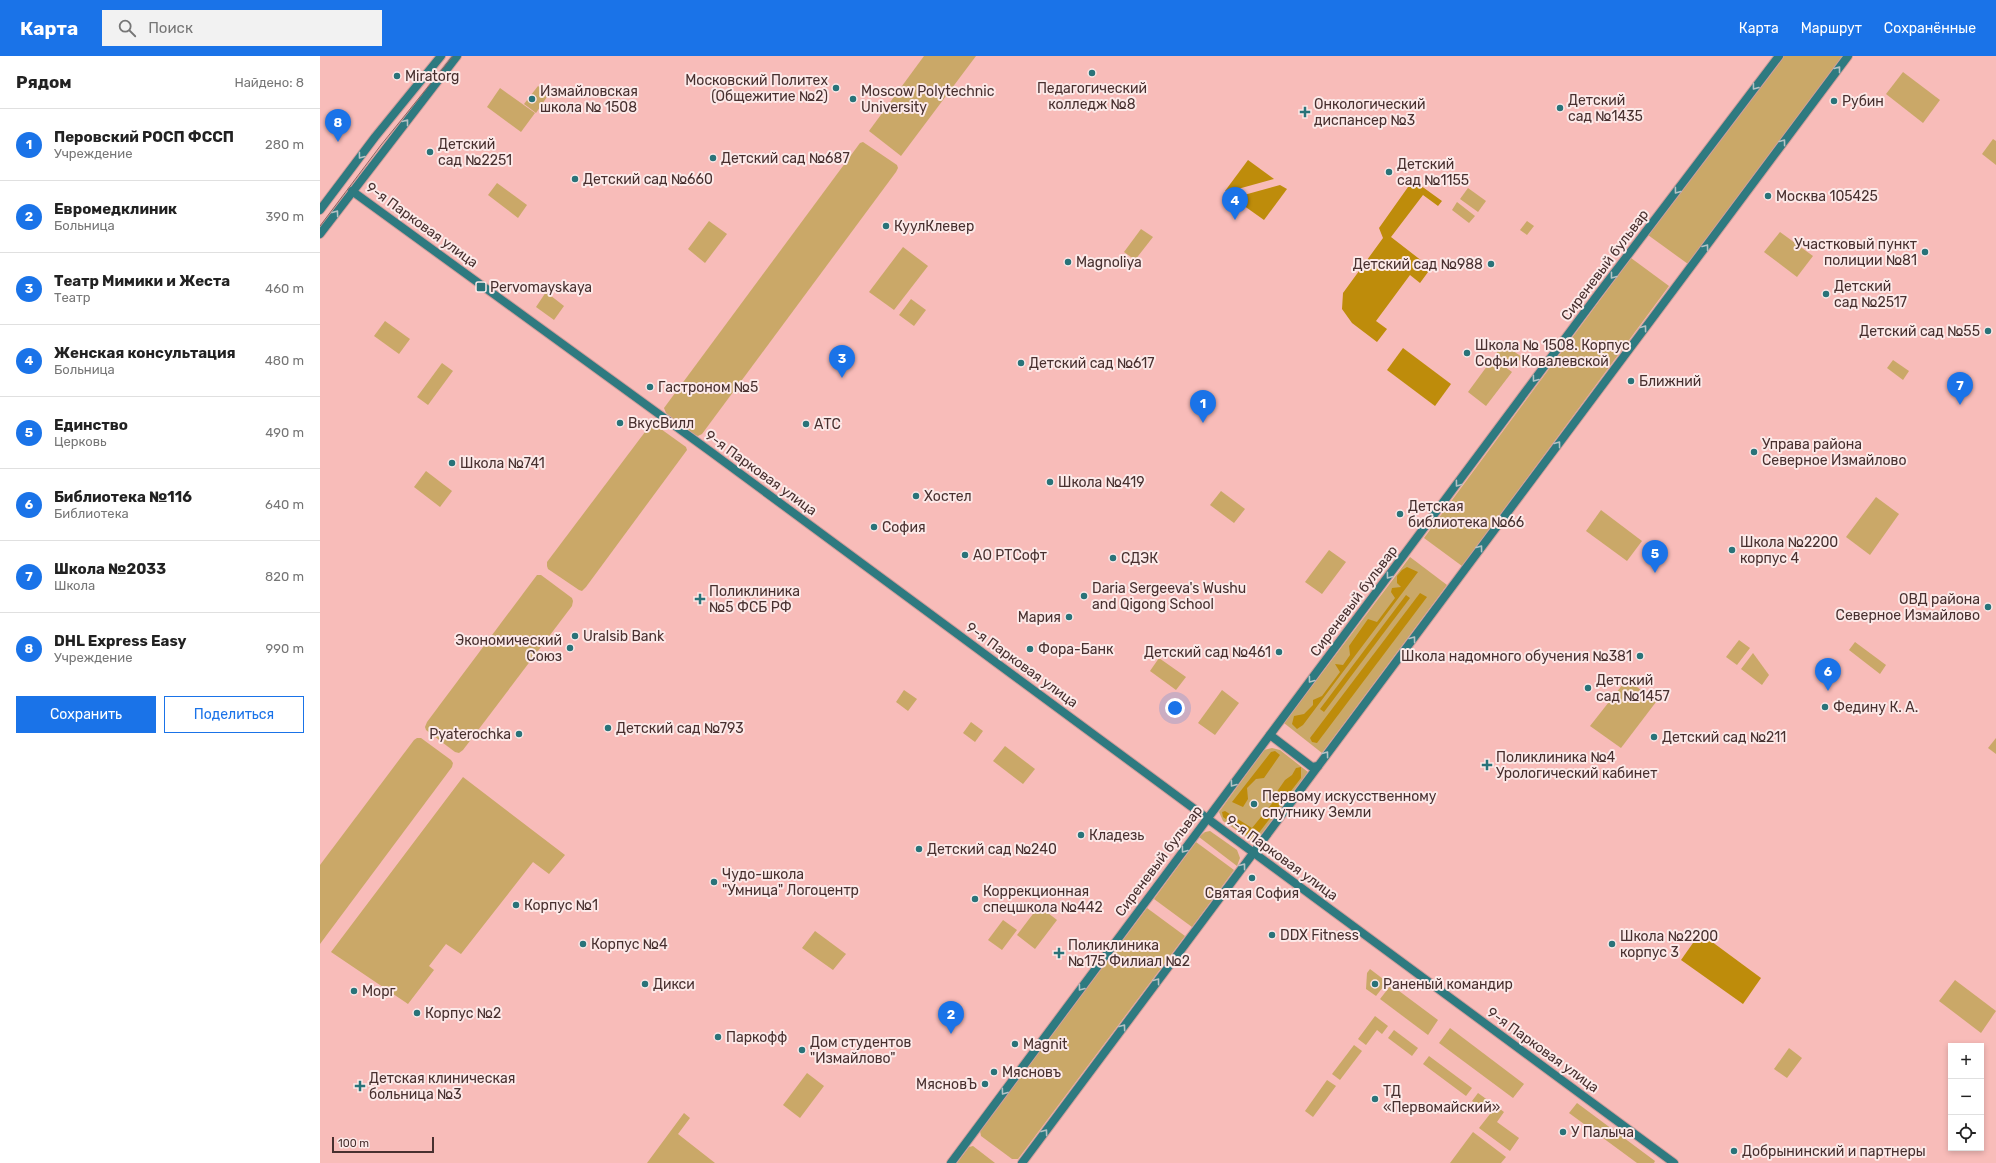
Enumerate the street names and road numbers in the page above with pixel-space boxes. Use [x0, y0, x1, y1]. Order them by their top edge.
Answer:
street label: 9-я Парковая улица [363, 179, 481, 271]
street label: Сиреневый бульвар [1558, 206, 1652, 324]
street label: 9-я Парковая улица [702, 427, 820, 519]
street label: Сиреневый бульвар [1307, 542, 1401, 660]
street label: 9-я Парковая улица [963, 619, 1081, 711]
street label: Сиреневый бульвар [1112, 802, 1206, 920]
street label: 9-я Парковая улица [1223, 812, 1341, 904]
street label: 9-я Парковая улица [1484, 1004, 1602, 1096]

